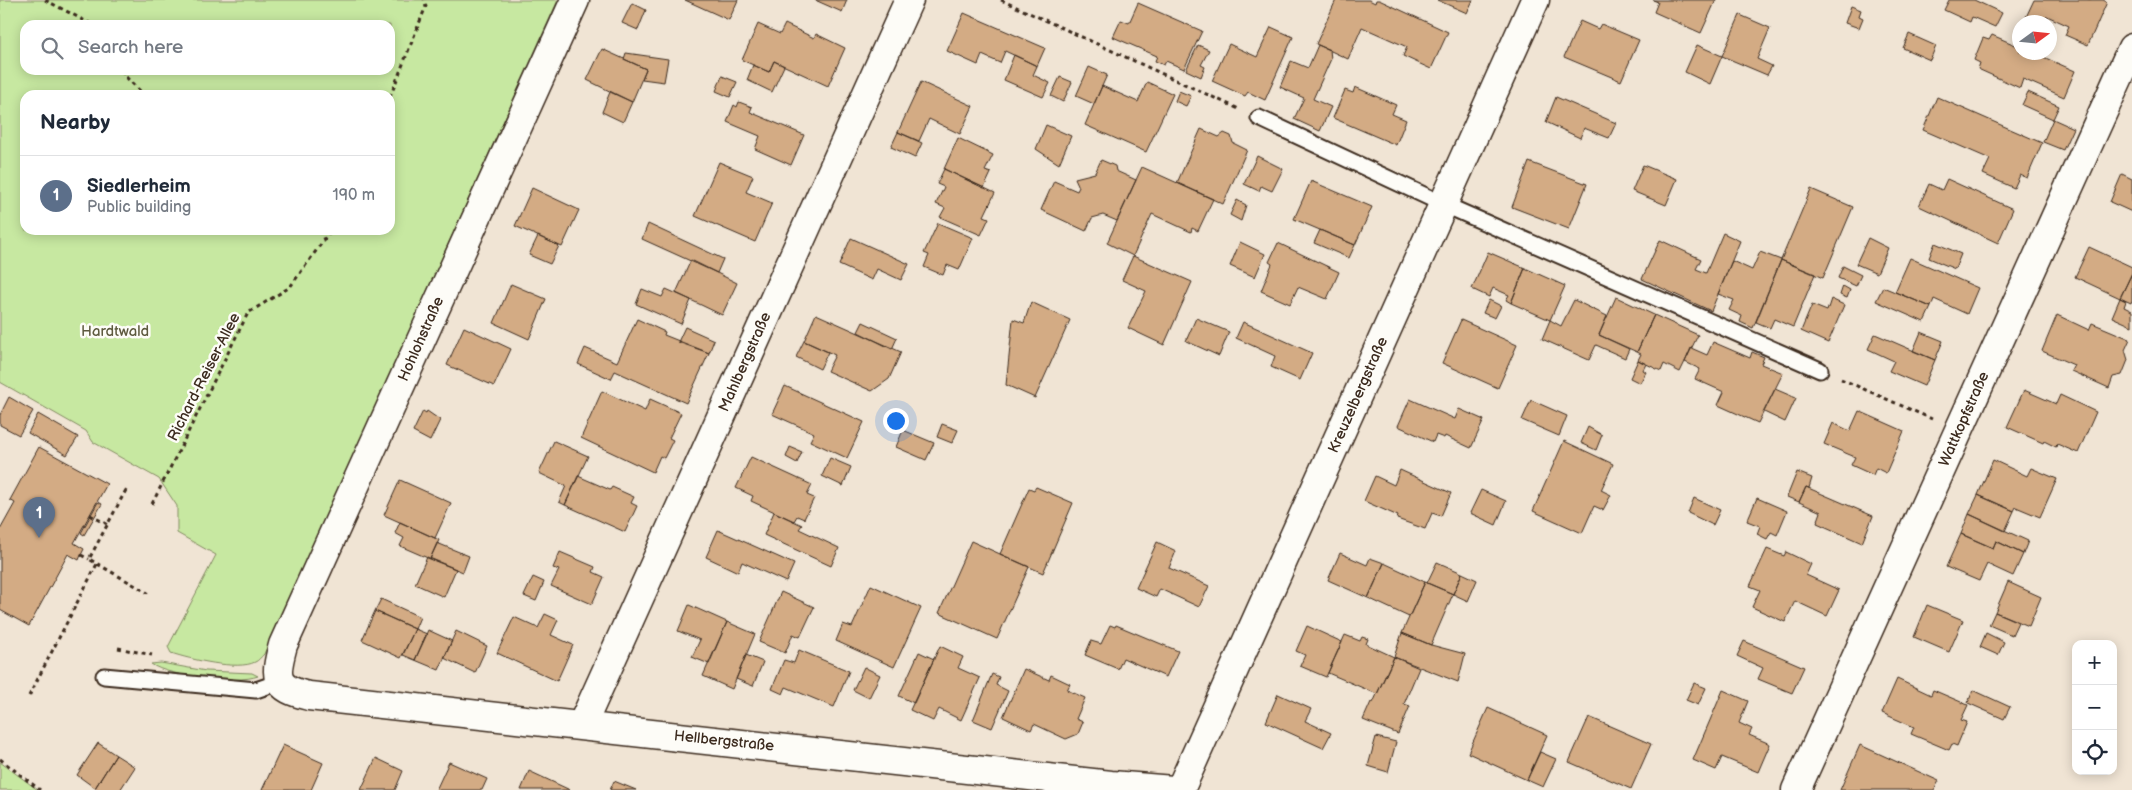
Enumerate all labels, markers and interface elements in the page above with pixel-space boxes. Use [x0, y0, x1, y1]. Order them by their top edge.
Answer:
north arrow [2012, 15, 2057, 60]
search box [20, 20, 395, 75]
icon: search [38, 34, 66, 62]
text: Search here [78, 36, 183, 59]
text: Nearby [40, 110, 110, 135]
text: Siedlerheim [87, 175, 191, 198]
text: 1 [53, 186, 59, 205]
text: 190 m [333, 186, 375, 205]
text: Public building [87, 198, 191, 217]
street label: Hohlohstraße [394, 294, 448, 384]
street label: Mahlbergstraße [715, 309, 775, 415]
street label: Richard-Reiser-Allee [163, 310, 245, 444]
park label: Hardtwald [81, 322, 149, 341]
street label: Kreuzelbergstraße [1324, 334, 1392, 456]
street label: Wattkopfstraße [1935, 368, 1993, 469]
your location [883, 408, 909, 434]
pin: 1 [23, 497, 55, 538]
map controls [2072, 640, 2117, 775]
button: + [2072, 640, 2117, 685]
button: − [2072, 685, 2117, 730]
street label: Hellbergstraße [673, 726, 775, 756]
button: locate [2072, 730, 2117, 775]

